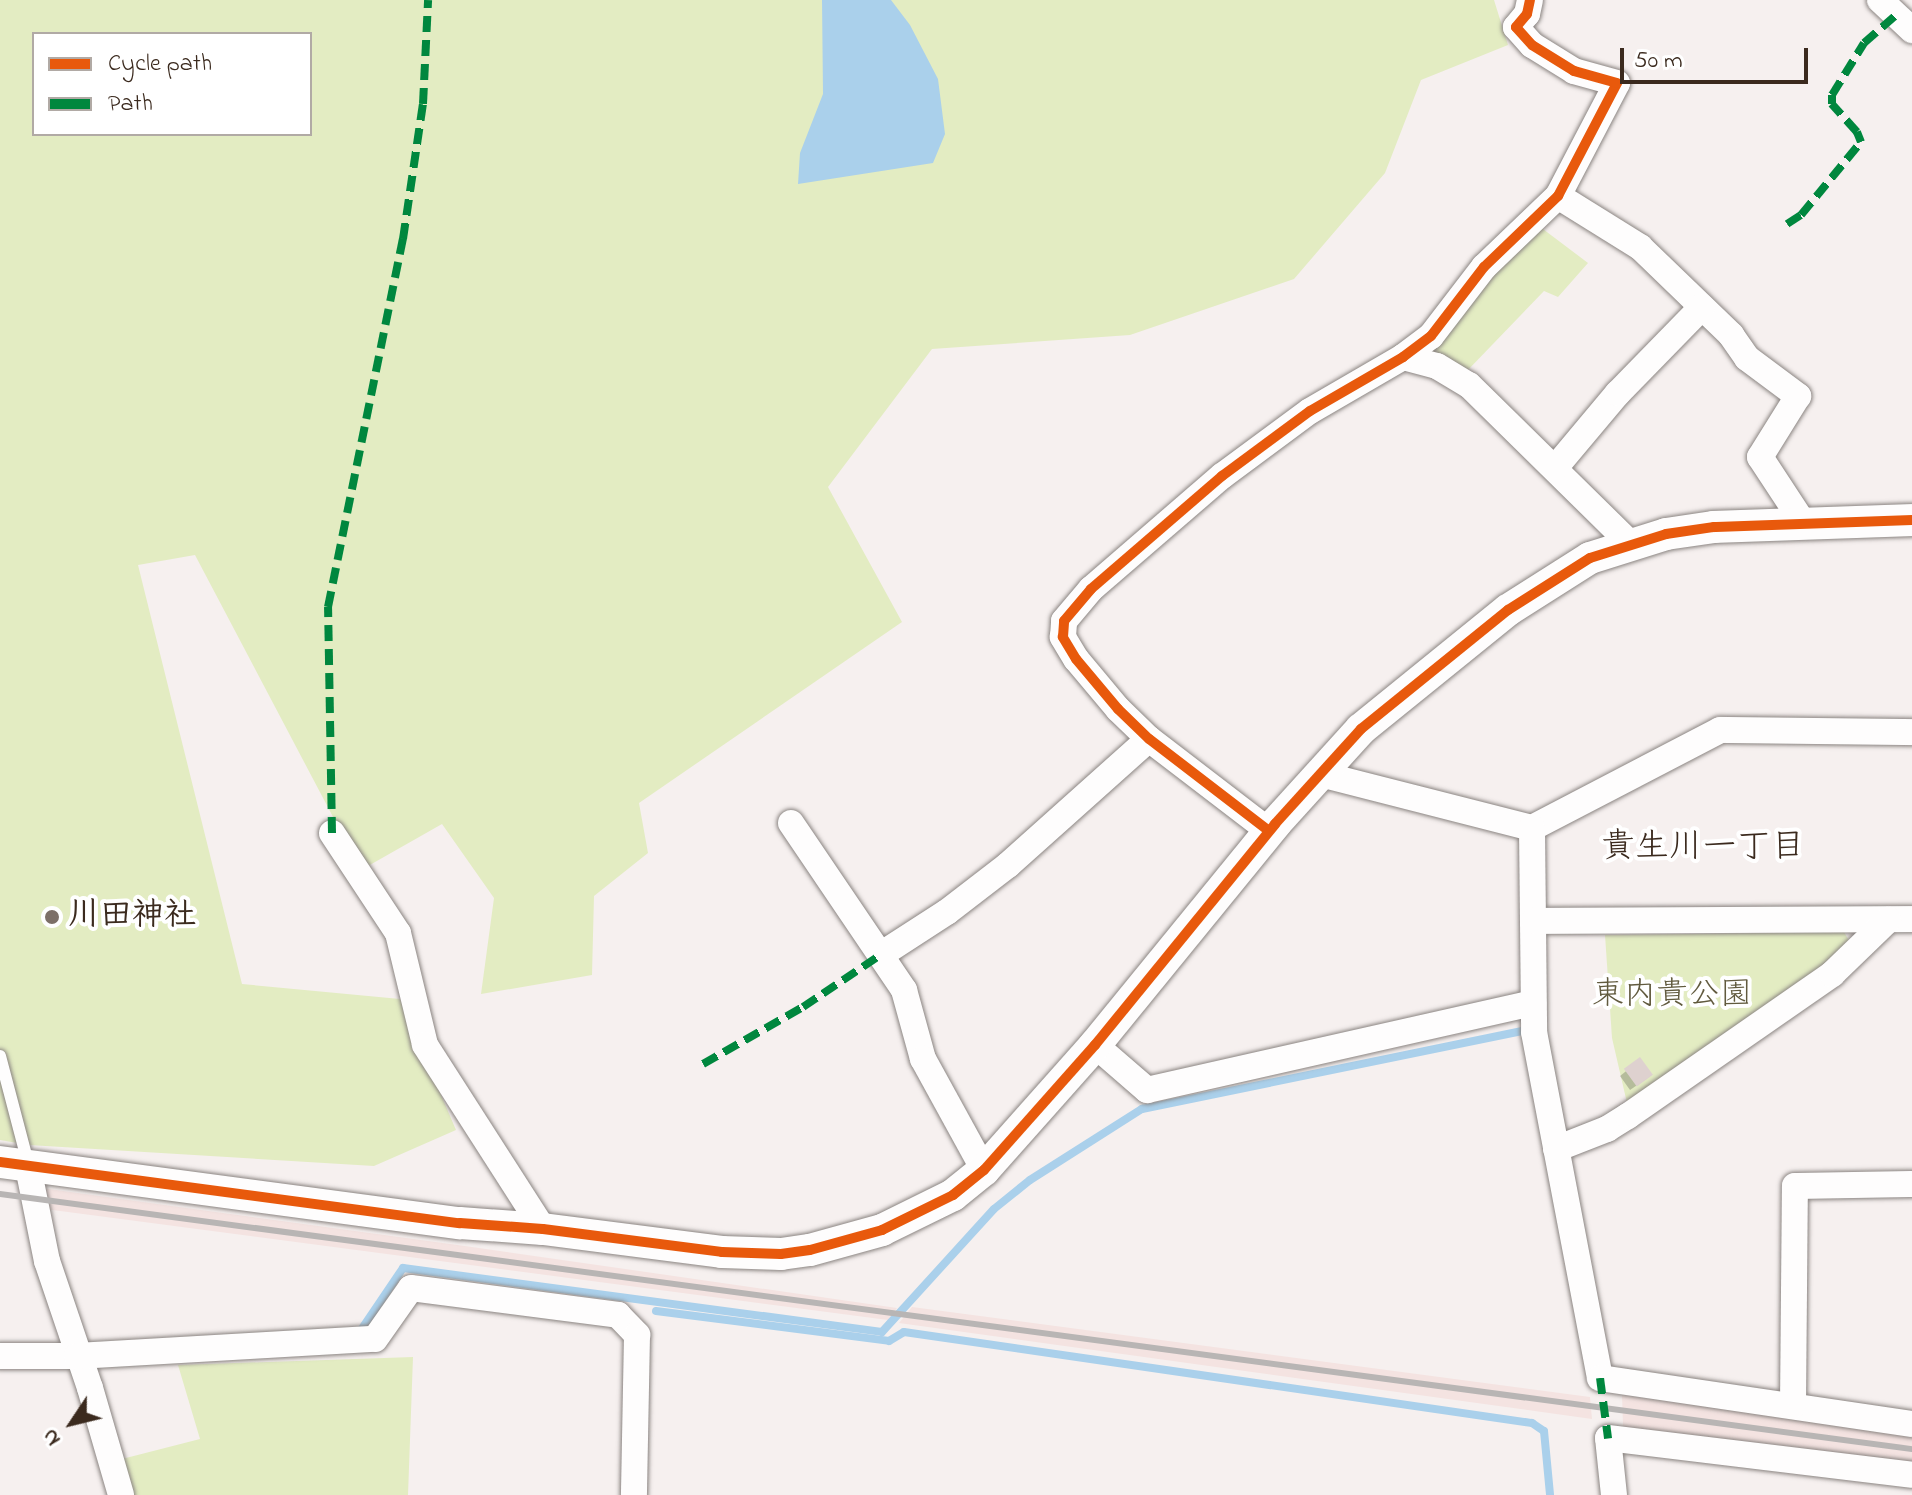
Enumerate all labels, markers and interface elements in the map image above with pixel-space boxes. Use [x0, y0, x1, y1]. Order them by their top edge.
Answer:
legend [32, 32, 312, 136]
scale bar [1624, 32, 1812, 82]
text: 50 m [1634, 44, 1683, 79]
text: Cycle path [108, 47, 212, 82]
text: Path [108, 87, 153, 122]
district label: 貴生川一丁目 [1601, 829, 1805, 869]
place label: 川田神社 [68, 898, 196, 936]
marker: 川田神社 [43, 908, 61, 926]
park label: 東内貴公園 [1592, 977, 1752, 1015]
north arrow [32, 1383, 112, 1463]
text: N [35, 1422, 70, 1452]

